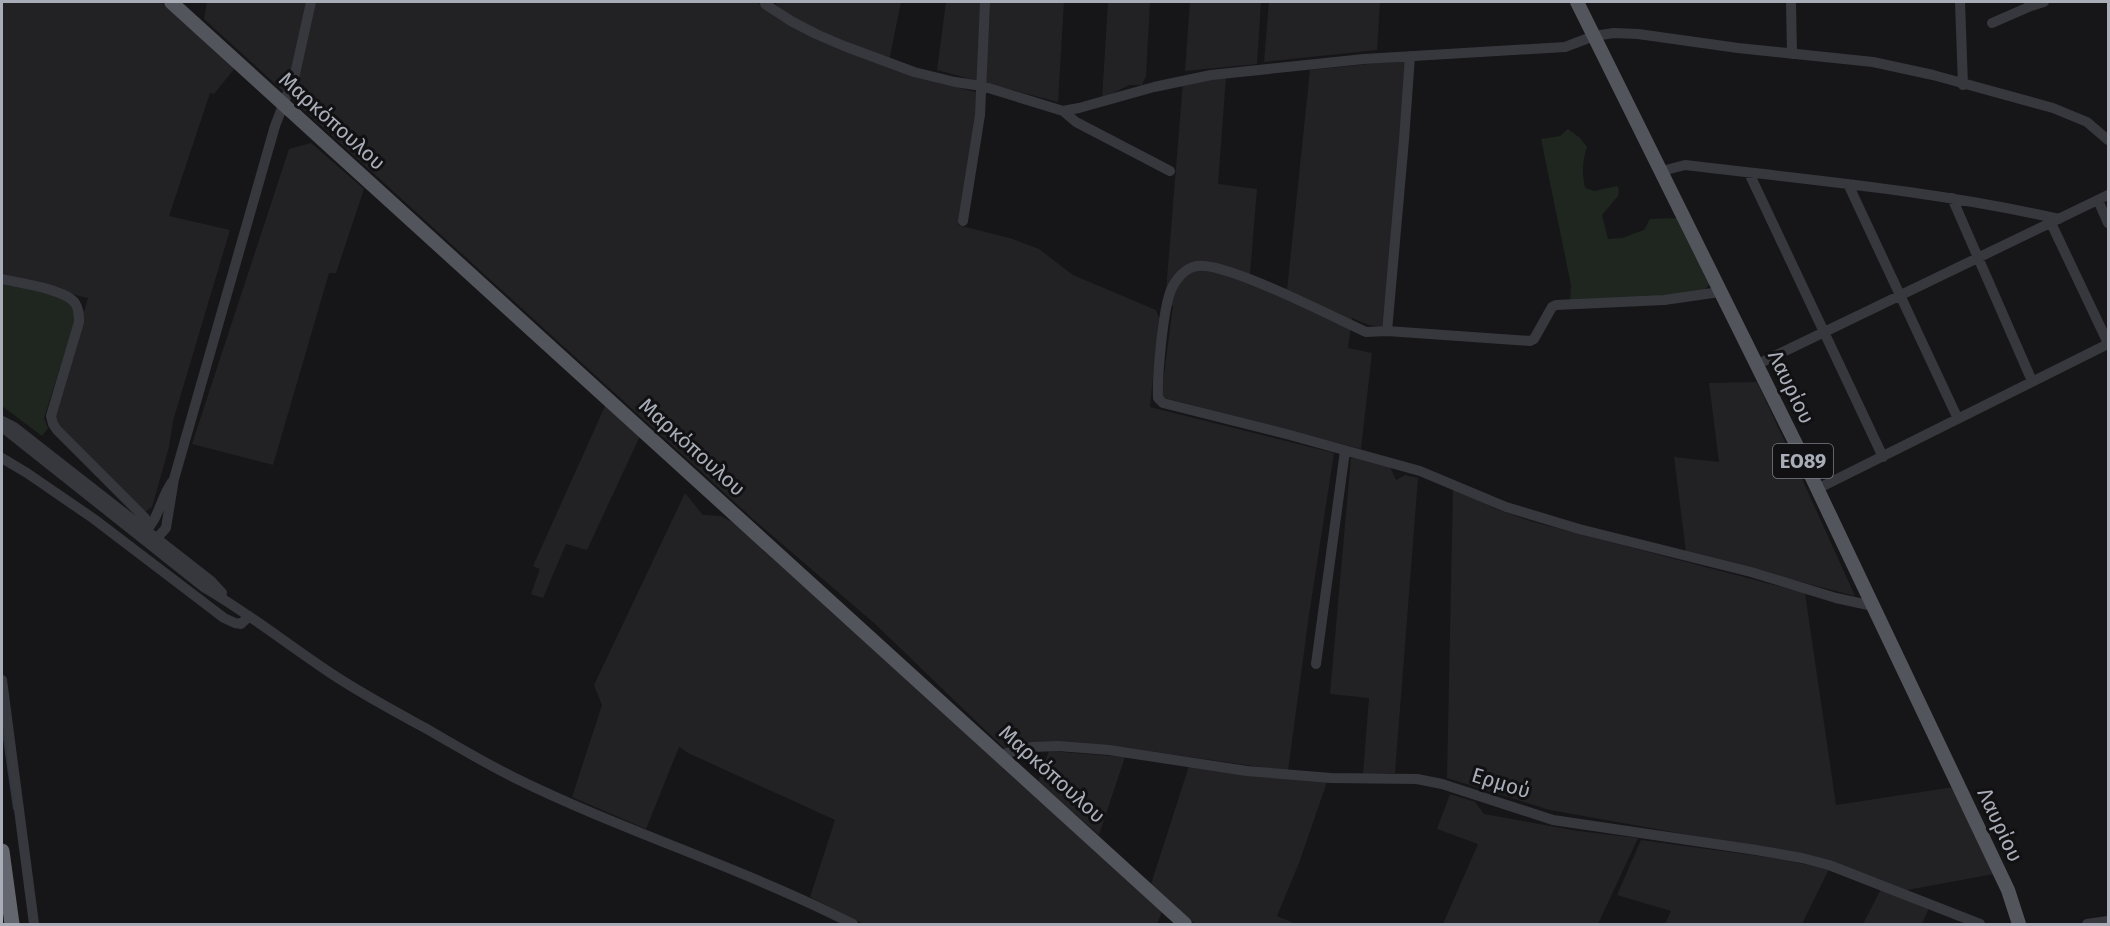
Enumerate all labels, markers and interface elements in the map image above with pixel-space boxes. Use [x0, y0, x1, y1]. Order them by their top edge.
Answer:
street label: Μαρκόπουλου [273, 66, 391, 176]
street label: Λαυρίου [1762, 346, 1820, 428]
street label: Μαρκόπουλου [633, 392, 751, 502]
road number: ΕΟ89 [1773, 444, 1833, 478]
street label: Μαρκόπουλου [993, 719, 1111, 829]
street label: Ερμού [1468, 762, 1534, 804]
street label: Λαυρίου [1972, 784, 2028, 866]

